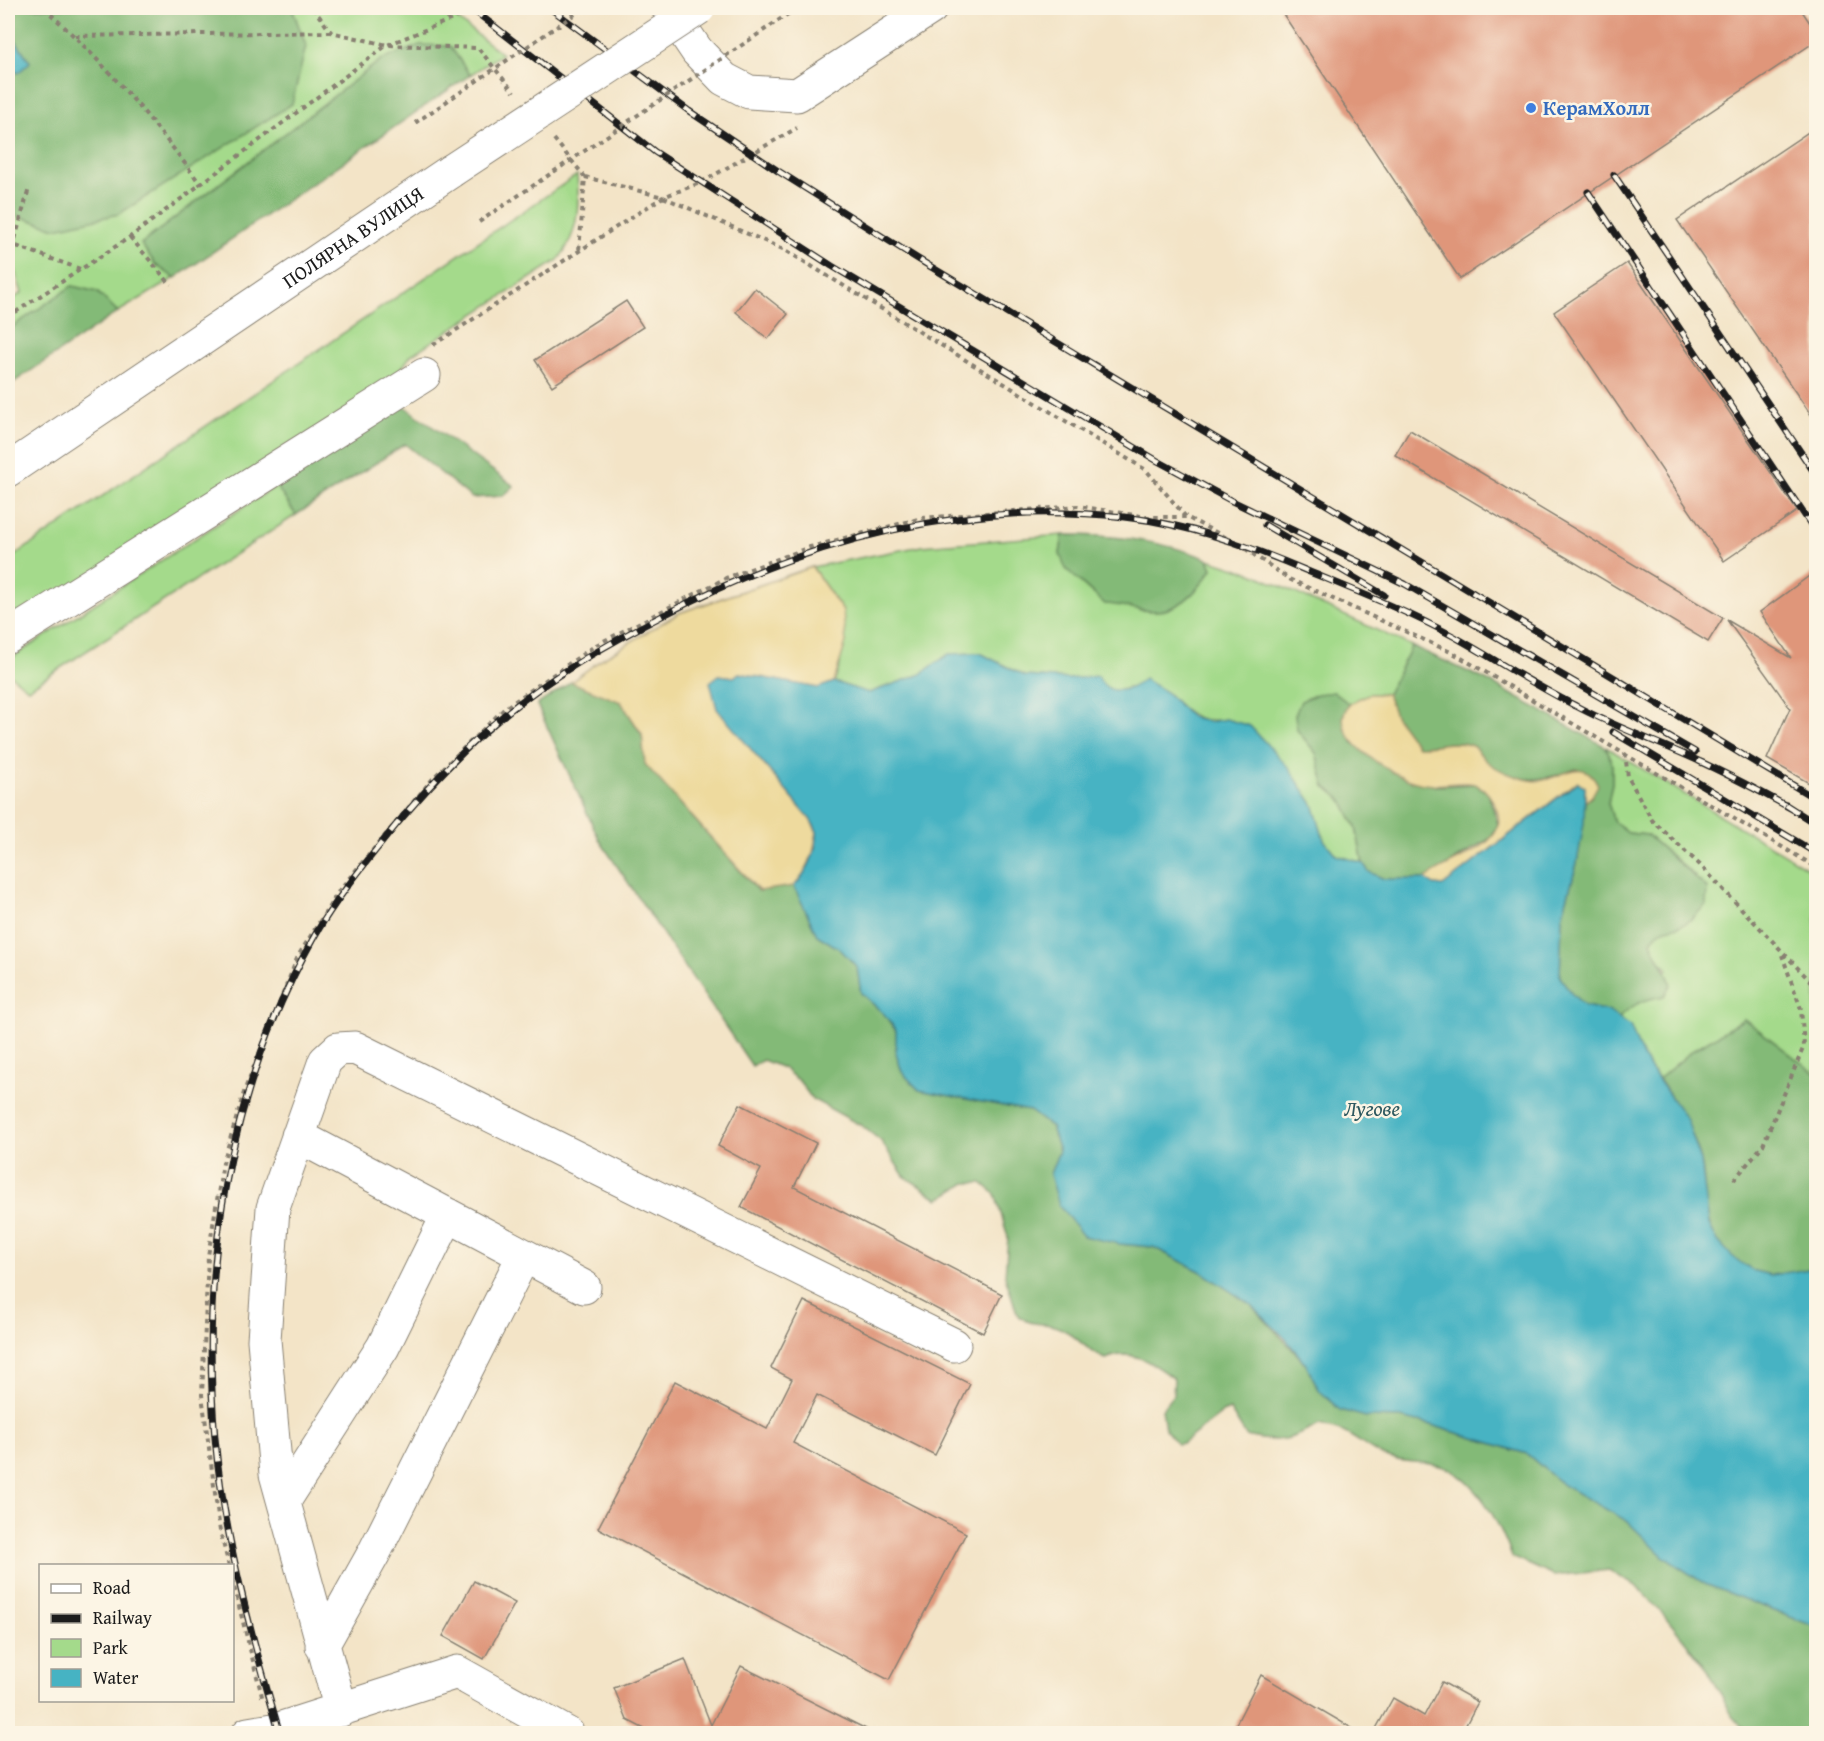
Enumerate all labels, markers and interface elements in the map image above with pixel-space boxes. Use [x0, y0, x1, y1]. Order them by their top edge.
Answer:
place label: КерамХолл [1543, 93, 1650, 122]
marker: КерамХолл [1524, 101, 1538, 115]
street label: ПОЛЯРНА ВУЛИЦЯ [276, 179, 429, 295]
water label: Лугове [1344, 1093, 1400, 1124]
legend [39, 1564, 234, 1702]
text: Road [93, 1574, 131, 1601]
text: Railway [93, 1604, 152, 1631]
text: Park [93, 1634, 129, 1661]
text: Water [93, 1664, 139, 1691]

